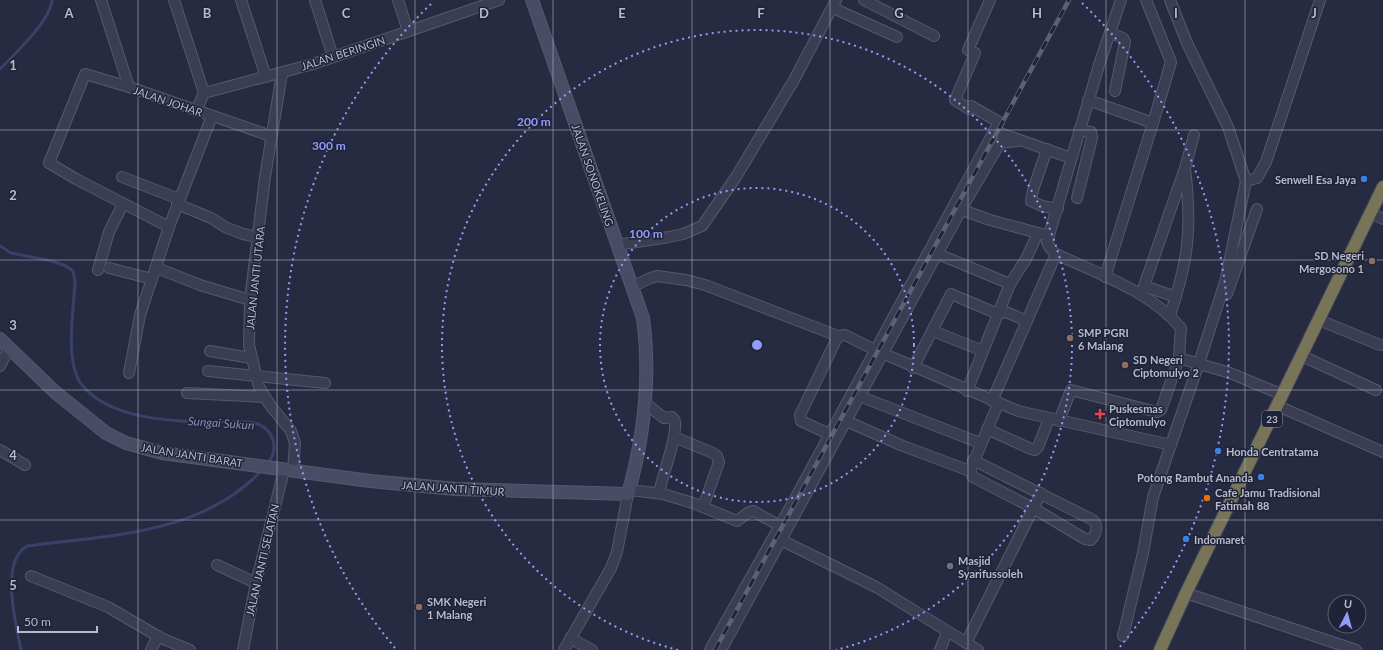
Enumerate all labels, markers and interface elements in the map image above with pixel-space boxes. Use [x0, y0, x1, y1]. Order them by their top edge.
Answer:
text: A [63, 5, 74, 21]
text: B [203, 5, 212, 21]
text: C [342, 5, 351, 21]
text: D [479, 5, 489, 21]
text: E [618, 5, 626, 21]
text: F [757, 5, 765, 21]
text: G [894, 5, 904, 21]
text: H [1032, 5, 1042, 21]
text: I [1174, 5, 1178, 21]
text: J [1311, 5, 1317, 21]
street label: JALAN BERINGIN [299, 33, 387, 73]
text: 1 [9, 57, 17, 73]
street label: JALAN JOHAR [132, 83, 204, 119]
text: 200 m [517, 114, 551, 129]
street label: JALAN SONOKELING [569, 122, 617, 228]
text: 300 m [312, 138, 346, 153]
place label: Senwell Esa Jaya [1275, 173, 1356, 186]
marker: Senwell Esa Jaya [1359, 174, 1369, 184]
text: 2 [9, 187, 17, 203]
street label: JALAN JANTI UTARA [243, 225, 267, 331]
text: 100 m [629, 226, 663, 241]
place label: SD Negeri Mergosono 1 [1299, 249, 1364, 275]
marker: SD Negeri Mergosono 1 [1367, 256, 1377, 266]
text: 3 [9, 317, 17, 333]
place label: SMP PGRI 6 Malang [1078, 326, 1129, 352]
marker: SMP PGRI 6 Malang [1065, 333, 1075, 343]
centre of rings [750, 338, 764, 352]
place label: SD Negeri Ciptomulyo 2 [1133, 353, 1199, 379]
marker: SD Negeri Ciptomulyo 2 [1120, 360, 1130, 370]
place label: Puskesmas Ciptomulyo [1109, 402, 1166, 428]
marker: Puskesmas Ciptomulyo [1094, 408, 1106, 420]
road number: 23 [1262, 411, 1282, 427]
water label: Sungai Sukun [187, 413, 255, 433]
street label: JALAN JANTI BARAT [140, 441, 245, 470]
place label: Honda Centratama [1226, 445, 1319, 458]
marker: Honda Centratama [1213, 446, 1223, 456]
text: 4 [9, 447, 17, 463]
place label: Potong Rambut Ananda [1137, 471, 1253, 484]
marker: Potong Rambut Ananda [1256, 472, 1266, 482]
street label: JALAN JANTI TIMUR [401, 478, 505, 498]
place label: Cafe Jamu Tradisional Fatimah 88 [1215, 486, 1321, 512]
marker: Cafe Jamu Tradisional Fatimah 88 [1202, 493, 1212, 503]
street label: JALAN JANTI SELATAN [243, 503, 281, 617]
place label: Indomaret [1194, 533, 1246, 546]
marker: Indomaret [1181, 534, 1191, 544]
place label: Masjid Syarifussoleh [958, 554, 1023, 580]
marker: Masjid Syarifussoleh [945, 561, 955, 571]
text: 5 [9, 577, 17, 593]
north arrow [1327, 594, 1367, 634]
place label: SMK Negeri 1 Malang [427, 595, 487, 621]
text: U [1343, 597, 1353, 610]
marker: SMK Negeri 1 Malang [414, 602, 424, 612]
scale bar [18, 608, 97, 634]
text: 50 m [24, 614, 51, 629]

